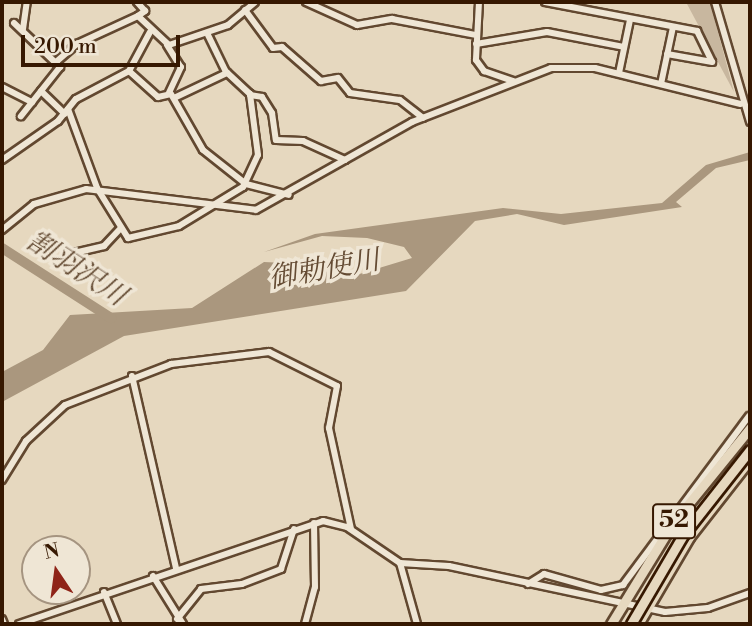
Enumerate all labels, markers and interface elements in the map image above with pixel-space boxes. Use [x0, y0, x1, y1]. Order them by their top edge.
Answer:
scale bar [24, 21, 184, 65]
text: 200 m [34, 34, 97, 60]
water label: 割羽沢川 [20, 224, 132, 314]
water label: 御勅使川 [266, 244, 382, 296]
road number: 52 [651, 500, 697, 542]
north arrow [21, 535, 91, 605]
text: N [42, 538, 62, 565]

